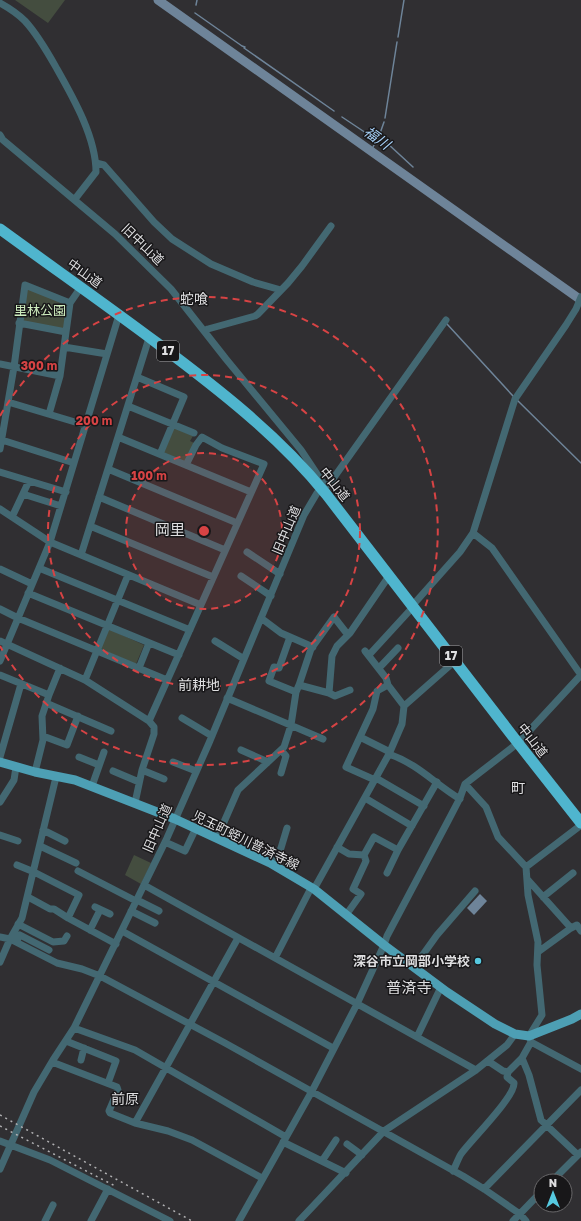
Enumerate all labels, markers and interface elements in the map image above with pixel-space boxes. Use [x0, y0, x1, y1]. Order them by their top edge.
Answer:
water label: 福川 [361, 123, 395, 154]
street label: 旧中山道 [119, 220, 167, 268]
street label: 中山道 [65, 255, 105, 291]
district label: 蛇喰 [180, 290, 208, 307]
park label: 里林公園 [14, 302, 66, 318]
road number: 17 [157, 341, 179, 361]
text: 300 m [21, 358, 57, 373]
text: 200 m [76, 413, 112, 428]
street label: 中山道 [317, 464, 353, 504]
text: 100 m [131, 468, 167, 483]
street label: 旧中山道 [268, 503, 304, 557]
district label: 岡里 [155, 520, 185, 538]
centre of rings [197, 524, 211, 538]
road number: 17 [440, 646, 462, 666]
district label: 前耕地 [178, 676, 220, 693]
street label: 中山道 [515, 720, 551, 760]
district label: 町 [511, 779, 525, 796]
street label: 旧中山道 [139, 801, 175, 855]
street label: 児玉町蛭川普済寺線 [190, 807, 302, 873]
place label: 深谷市立岡部小学校 [353, 953, 470, 969]
marker: 深谷市立岡部小学校 [473, 956, 483, 966]
district label: 普済寺 [386, 978, 432, 996]
district label: 前原 [111, 1090, 139, 1107]
north arrow [533, 1173, 573, 1213]
text: N [549, 1176, 557, 1189]

